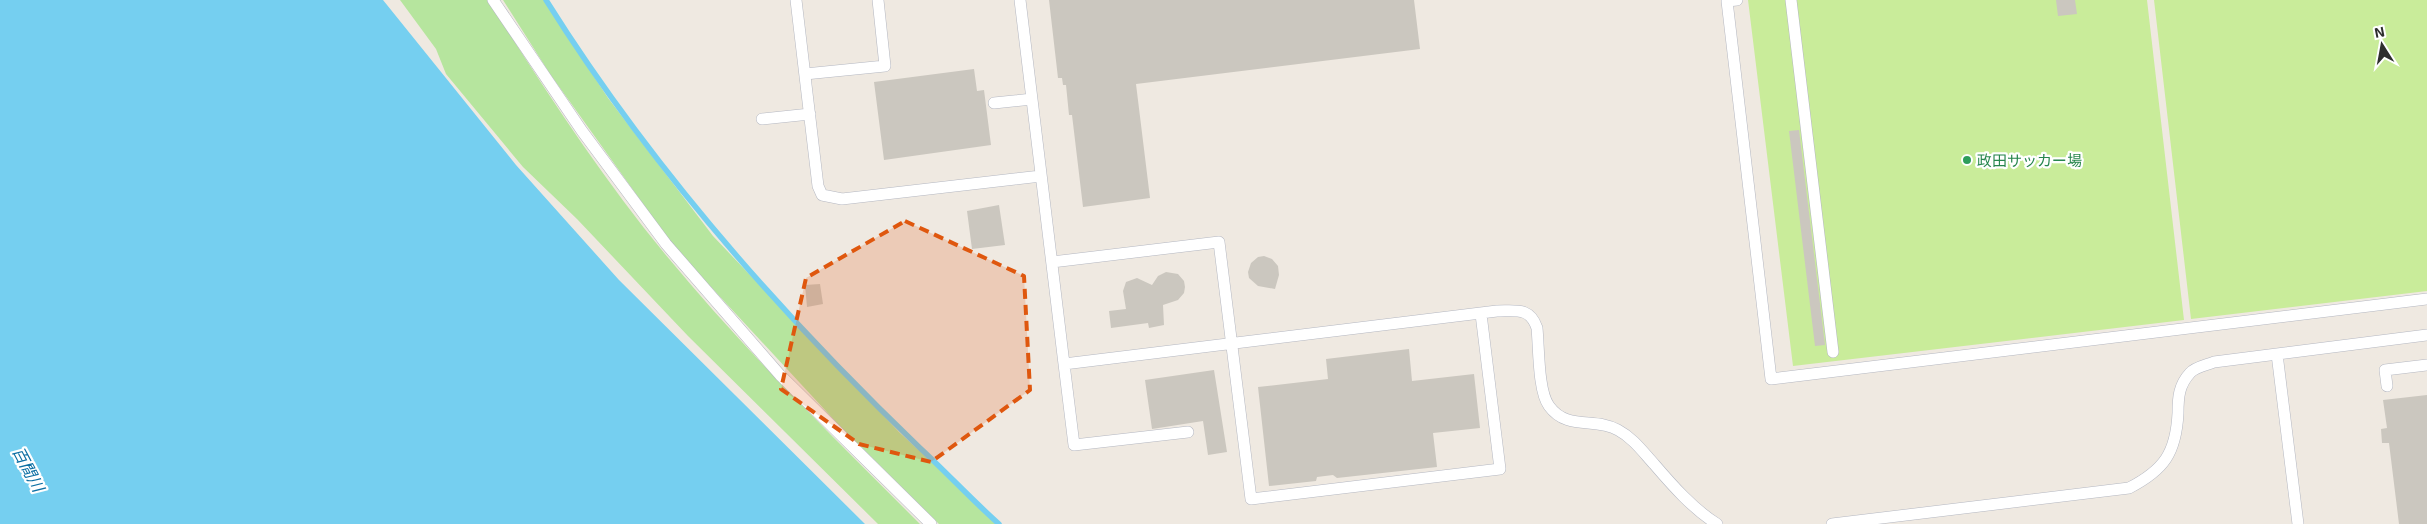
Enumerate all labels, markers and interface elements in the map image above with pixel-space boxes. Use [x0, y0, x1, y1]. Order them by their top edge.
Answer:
north arrow [2357, 20, 2407, 70]
text: N [2373, 22, 2386, 41]
place label: 政田サッカー場 [1977, 151, 2082, 169]
marker: 政田サッカー場 [1961, 154, 1973, 166]
water label: 百間川 [9, 443, 50, 496]

